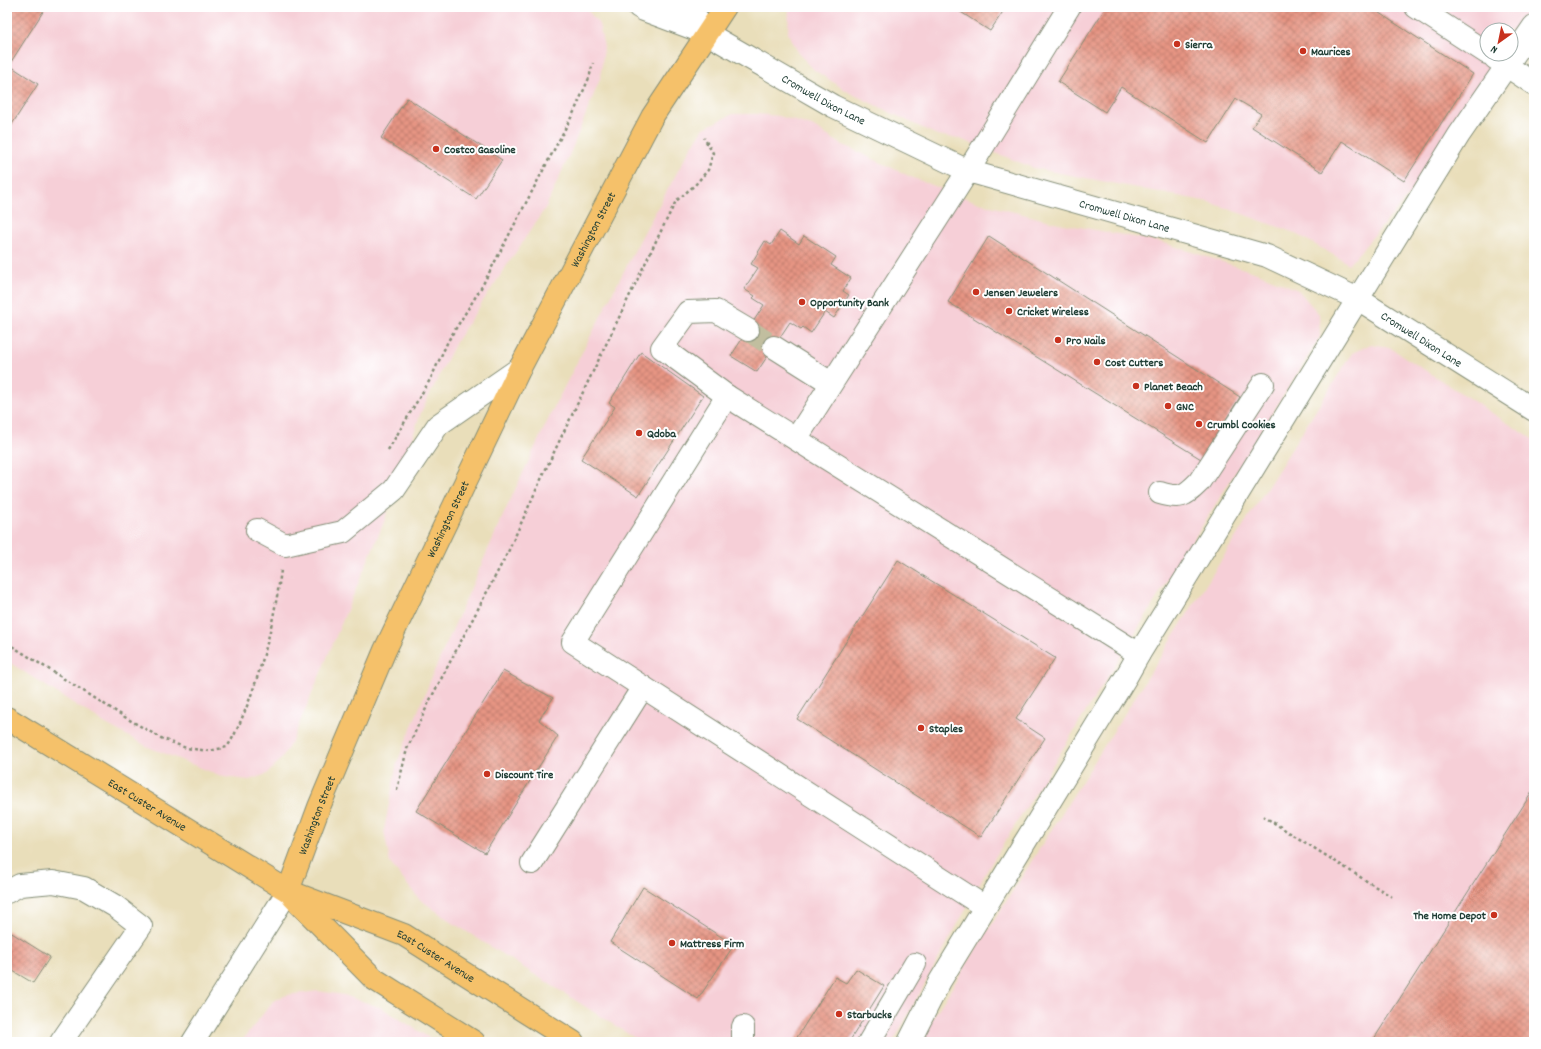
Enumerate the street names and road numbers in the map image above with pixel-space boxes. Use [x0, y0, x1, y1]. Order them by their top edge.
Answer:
street label: Cromwell Dixon Lane [778, 71, 868, 130]
street label: Washington Street [567, 189, 621, 271]
street label: Cromwell Dixon Lane [1077, 196, 1171, 238]
street label: Cromwell Dixon Lane [1377, 308, 1465, 372]
street label: Washington Street [423, 478, 475, 561]
street label: Washington Street [295, 773, 341, 858]
street label: East Custer Avenue [104, 775, 189, 836]
street label: East Custer Avenue [394, 926, 478, 988]

